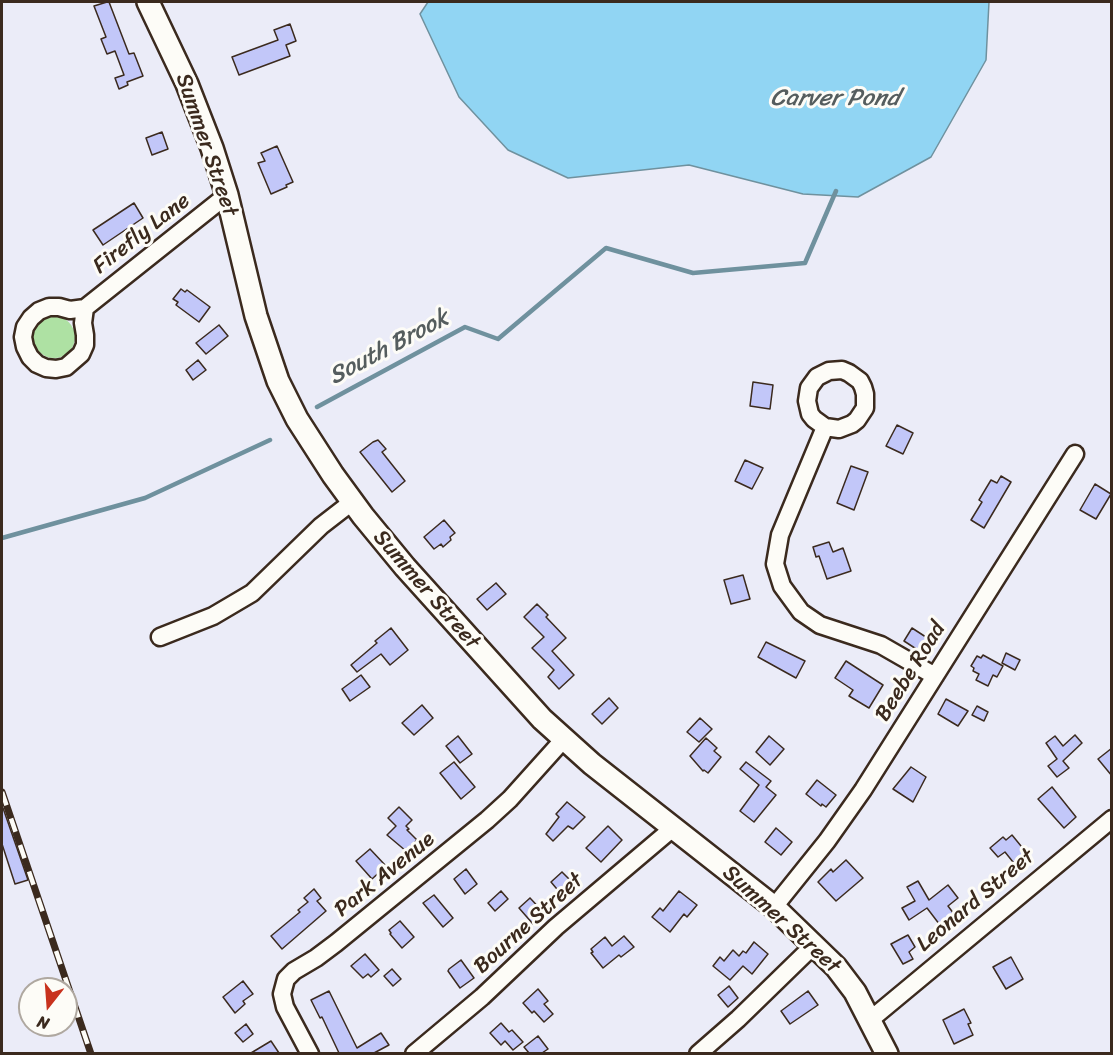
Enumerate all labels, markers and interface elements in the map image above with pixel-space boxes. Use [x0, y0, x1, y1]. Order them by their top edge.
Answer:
street label: Summer Street [169, 70, 243, 220]
water label: Carver Pond [771, 85, 899, 113]
street label: Firefly Lane [88, 188, 196, 280]
water label: South Brook [324, 304, 454, 392]
street label: Summer Street [367, 525, 485, 655]
street label: Beebe Road [870, 617, 952, 727]
street label: Park Avenue [330, 827, 440, 923]
street label: Leonard Street [912, 844, 1040, 958]
street label: Summer Street [717, 860, 845, 980]
street label: Bourne Street [469, 868, 589, 980]
north arrow [18, 977, 78, 1037]
text: N [34, 1007, 53, 1038]

